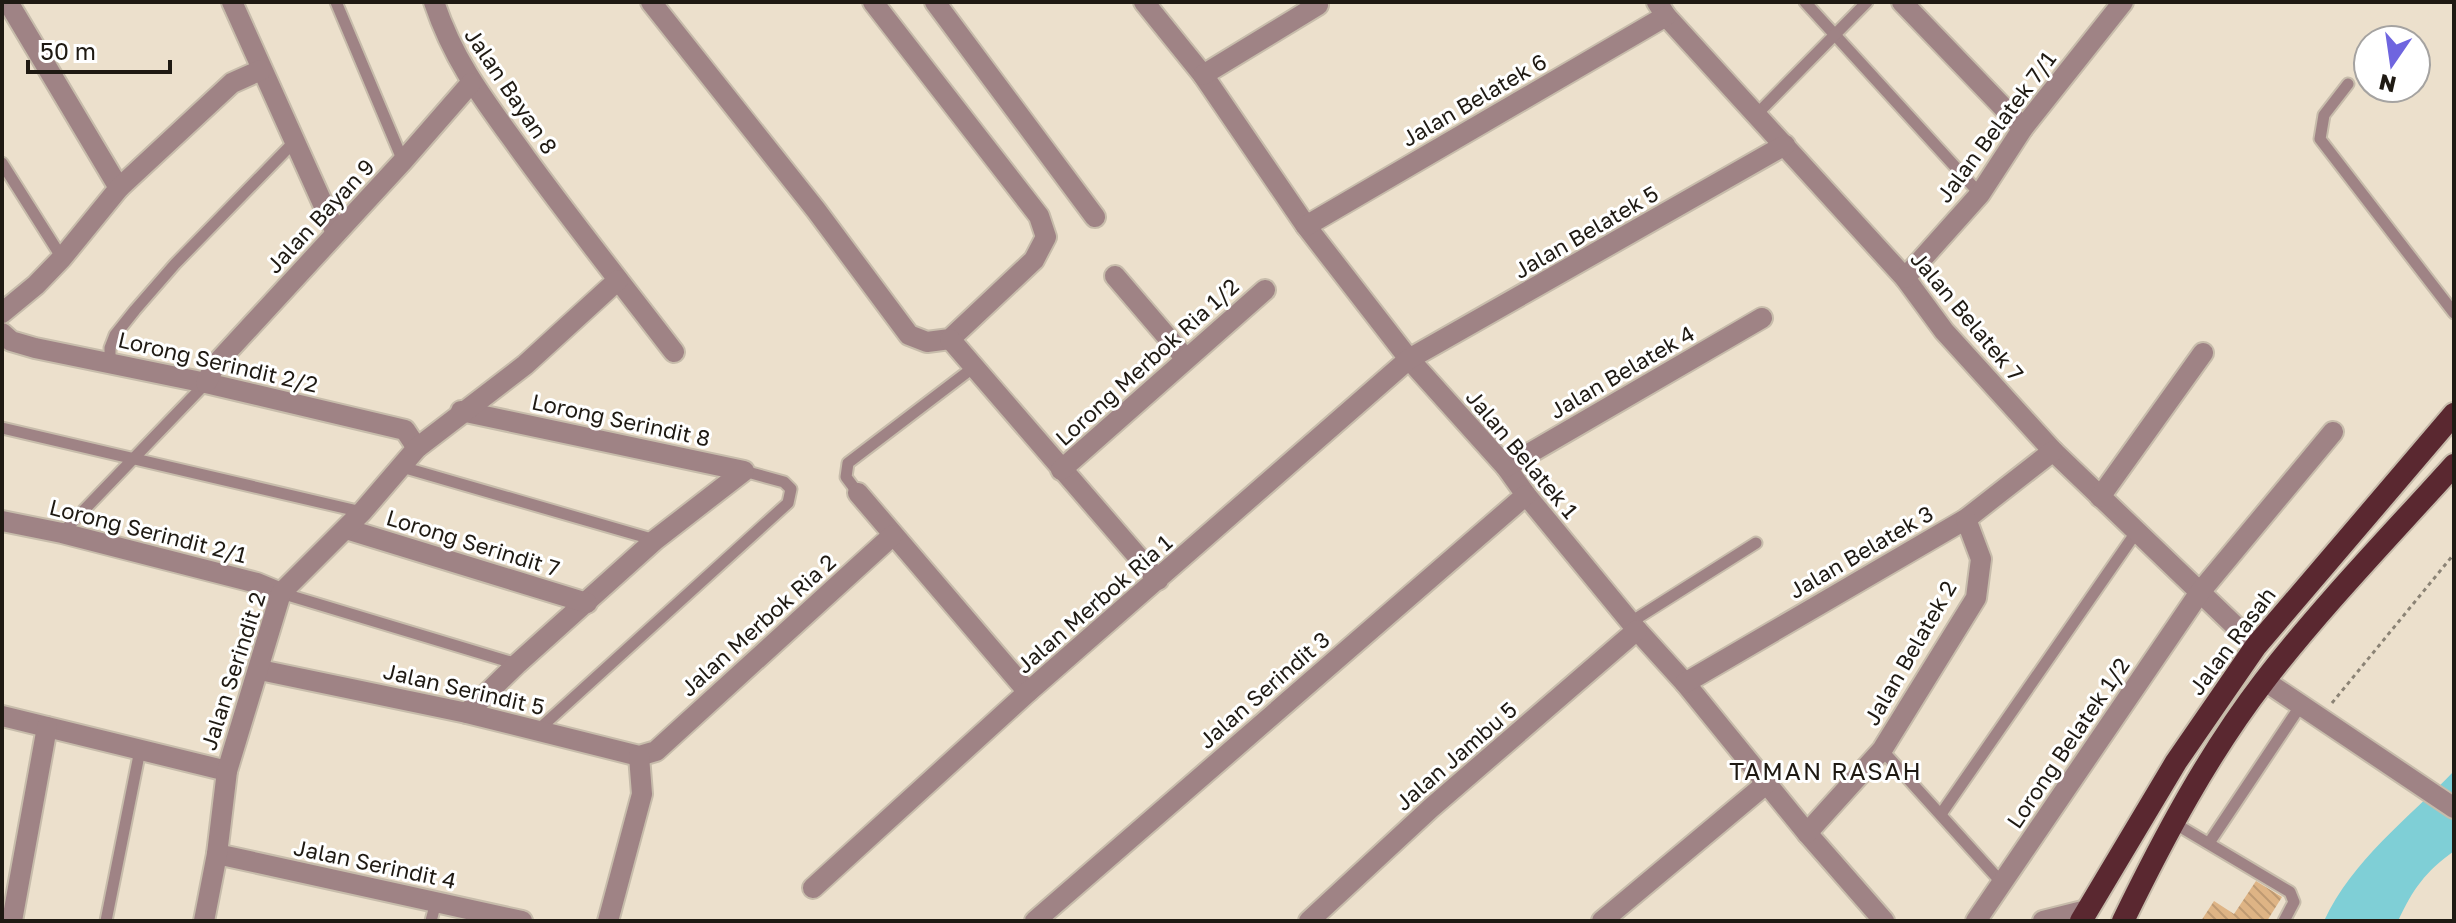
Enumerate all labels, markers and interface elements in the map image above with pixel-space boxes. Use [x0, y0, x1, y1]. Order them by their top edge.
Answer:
street label: Jalan Bayan 8 [459, 22, 564, 159]
scale bar [28, 24, 170, 74]
north arrow [2352, 24, 2432, 104]
text: 50 m [40, 36, 96, 65]
street label: Jalan Belatek 7/1 [1930, 46, 2061, 208]
street label: Jalan Belatek 6 [1397, 47, 1551, 152]
text: N [2376, 69, 2399, 99]
street label: Jalan Bayan 9 [260, 153, 379, 278]
street label: Jalan Belatek 5 [1509, 179, 1663, 284]
street label: Jalan Belatek 7 [1905, 245, 2029, 386]
street label: Lorong Merbok Ria 1/2 [1049, 272, 1244, 451]
street label: Jalan Belatek 4 [1545, 319, 1699, 424]
street label: Lorong Serindit 2/2 [116, 325, 321, 398]
street label: Jalan Belatek 1 [1461, 384, 1584, 524]
street label: Lorong Serindit 8 [529, 387, 713, 452]
street label: Lorong Serindit 2/1 [47, 493, 250, 568]
street label: Jalan Belatek 3 [1784, 499, 1938, 604]
street label: Lorong Serindit 7 [383, 503, 563, 582]
street label: Jalan Merbok Ria 1 [1010, 528, 1177, 679]
street label: Jalan Merbok Ria 2 [674, 548, 841, 701]
street label: Jalan Belatek 2 [1857, 576, 1962, 730]
street label: Jalan Rasah [2182, 581, 2281, 700]
street label: Jalan Serindit 2 [194, 588, 271, 753]
street label: Jalan Serindit 3 [1193, 625, 1335, 754]
street label: Lorong Belatek 1/2 [2001, 652, 2135, 833]
street label: Jalan Serindit 5 [381, 657, 547, 720]
street label: Jalan Jambu 5 [1389, 695, 1522, 816]
district label: TAMAN RASAH [1729, 756, 1923, 785]
street label: Jalan Serindit 4 [292, 833, 459, 894]

